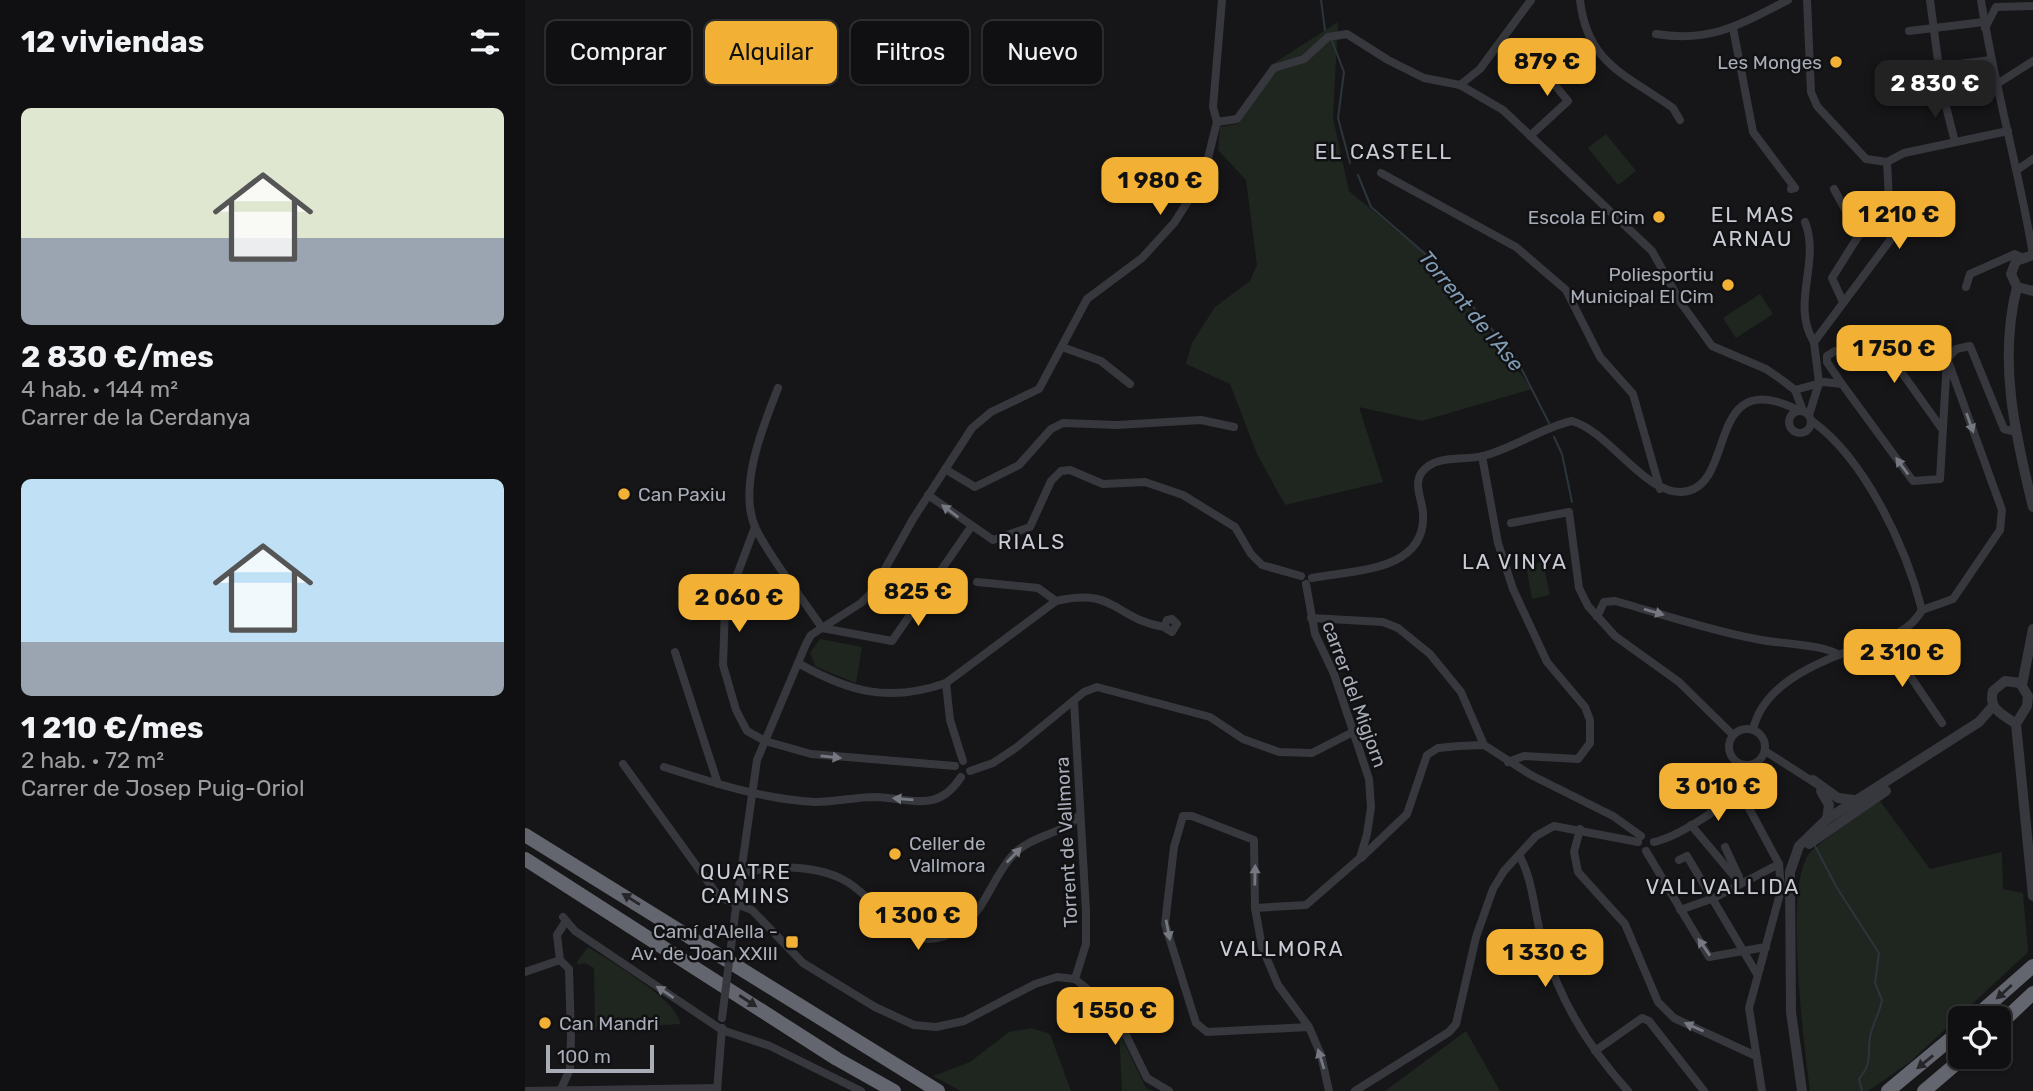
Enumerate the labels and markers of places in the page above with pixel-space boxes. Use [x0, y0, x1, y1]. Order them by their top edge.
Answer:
pin: 879 € [1498, 38, 1596, 98]
place label: Les Monges [1717, 51, 1822, 74]
marker: Les Monges [1828, 54, 1844, 70]
pin: 2 830 € [1870, 60, 2000, 120]
pin: 1 980 € [1095, 158, 1225, 217]
pin: 1 210 € [1834, 191, 1964, 251]
place label: Escola El Cim [1528, 206, 1645, 229]
marker: Escola El Cim [1651, 209, 1667, 225]
place label: Poliesportiu Municipal El Cim [1570, 263, 1714, 308]
marker: Poliesportiu Municipal El Cim [1720, 277, 1736, 293]
pin: 1 750 € [1829, 326, 1959, 385]
place label: Can Paxiu [638, 483, 726, 506]
marker: Can Paxiu [616, 486, 632, 502]
pin: 825 € [869, 568, 967, 628]
pin: 2 060 € [674, 574, 804, 634]
pin: 2 310 € [1837, 630, 1967, 689]
pin: 3 010 € [1653, 764, 1783, 823]
place label: Celler de Vallmora [909, 832, 986, 877]
marker: Celler de Vallmora [887, 846, 903, 862]
pin: 1 300 € [853, 892, 983, 952]
place label: Camí d'Alella - Av. de Joan XXIII [631, 920, 778, 965]
pin: 1 330 € [1480, 930, 1610, 989]
marker: Camí d'Alella - Av. de Joan XXIII [784, 934, 800, 950]
pin: 1 550 € [1050, 988, 1180, 1047]
place label: Can Mandri [559, 1012, 659, 1035]
marker: Can Mandri [537, 1015, 553, 1031]

